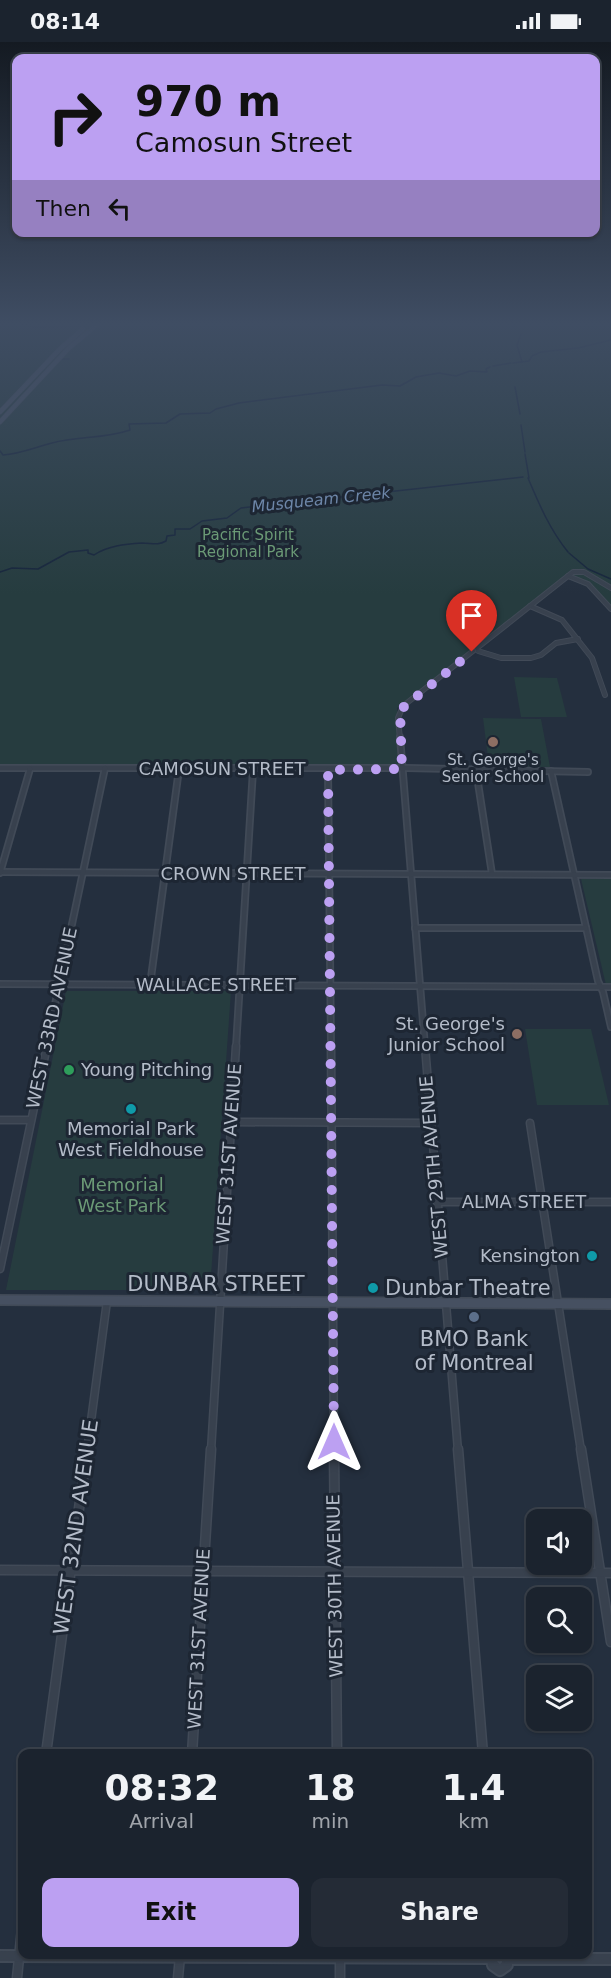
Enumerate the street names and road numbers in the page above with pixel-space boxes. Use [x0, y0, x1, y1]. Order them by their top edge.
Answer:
street label: CAMOSUN STREET [138, 758, 307, 779]
street label: CROWN STREET [161, 863, 306, 884]
street label: WEST 33RD AVENUE [22, 925, 81, 1111]
street label: WALLACE STREET [136, 974, 297, 995]
street label: WEST 31ST AVENUE [212, 1063, 245, 1245]
street label: WEST 29TH AVENUE [415, 1075, 452, 1259]
street label: ALMA STREET [462, 1191, 587, 1212]
street label: DUNBAR STREET [127, 1272, 305, 1296]
street label: WEST 32ND AVENUE [49, 1418, 103, 1636]
street label: WEST 30TH AVENUE [322, 1494, 347, 1678]
street label: WEST 31ST AVENUE [183, 1548, 214, 1730]

